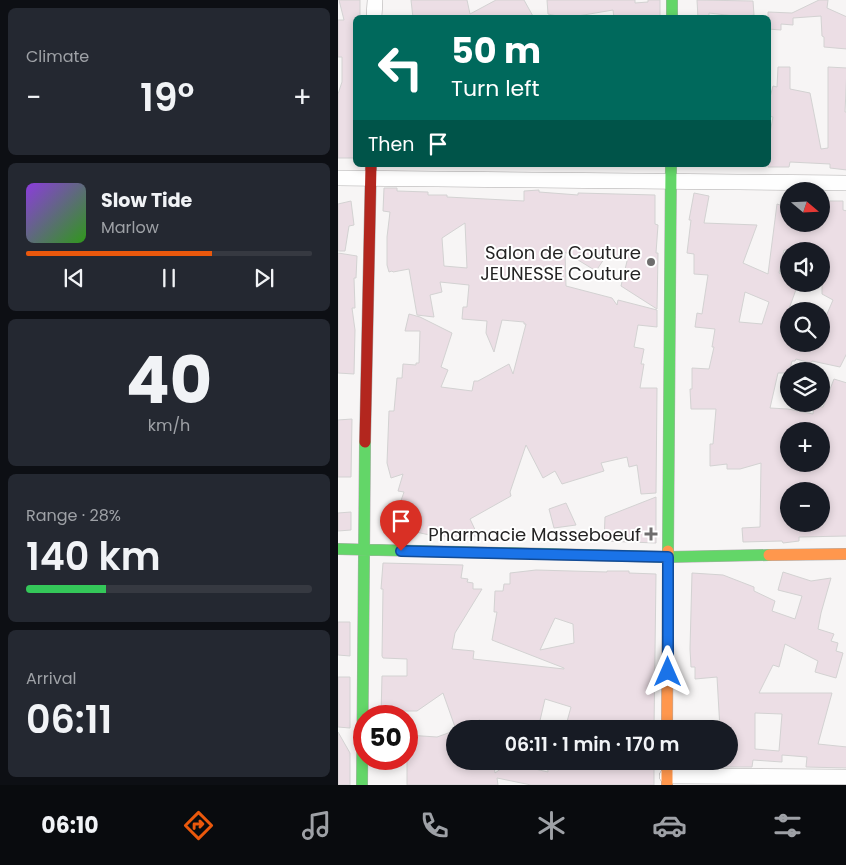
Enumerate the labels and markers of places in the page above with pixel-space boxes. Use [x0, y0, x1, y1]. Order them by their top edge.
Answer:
place label: Salon de Couture JEUNESSE Couture [480, 240, 641, 286]
marker: Salon de Couture JEUNESSE Couture [645, 256, 657, 268]
pin [380, 500, 422, 551]
place label: Pharmacie Masseboeuf [428, 522, 641, 547]
marker: Pharmacie Masseboeuf [645, 528, 657, 540]

